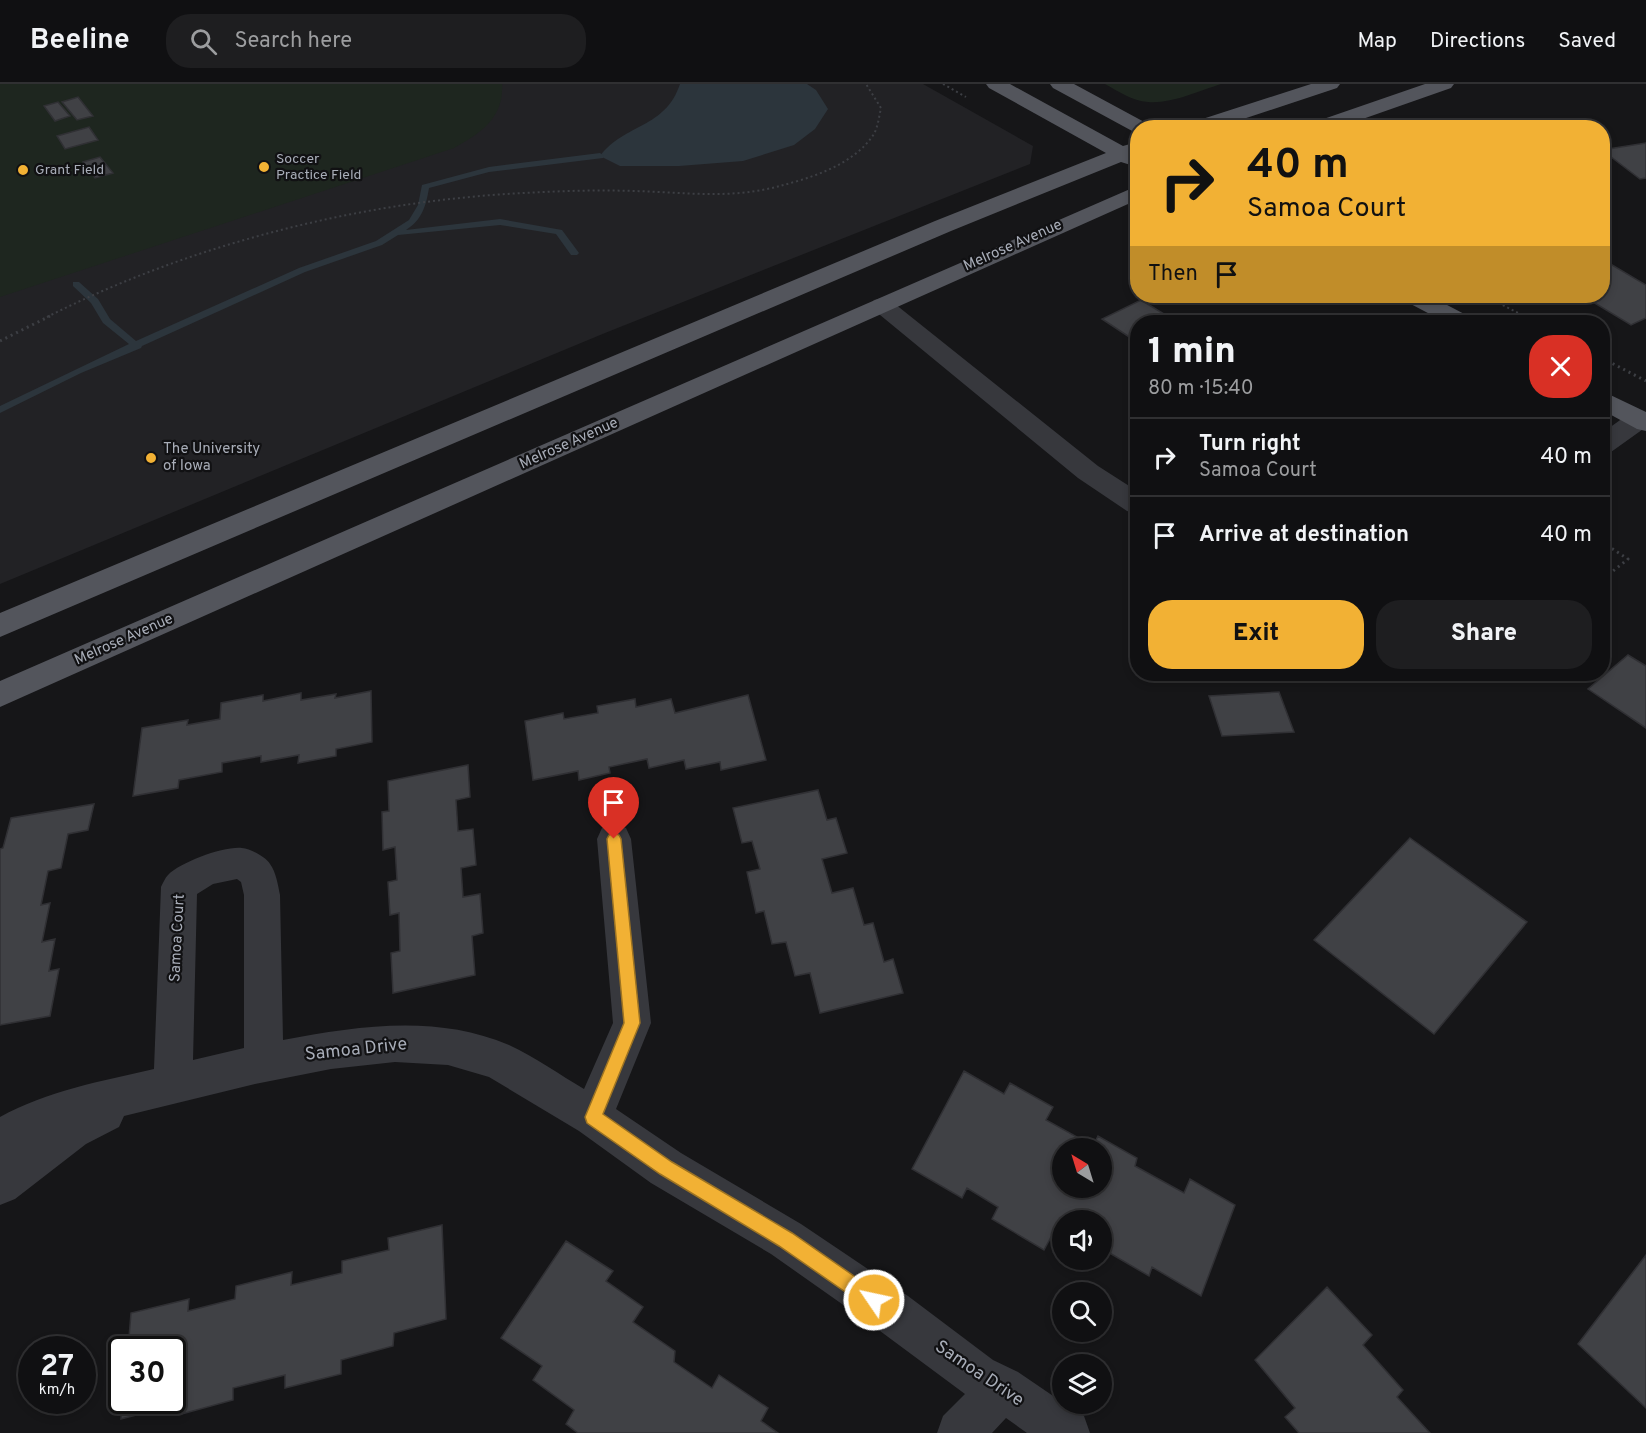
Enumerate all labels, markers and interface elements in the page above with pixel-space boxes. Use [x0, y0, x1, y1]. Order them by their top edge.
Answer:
search box [166, 14, 586, 68]
text: Beeline [30, 23, 130, 59]
icon: search [187, 25, 220, 58]
text: Search here [235, 28, 352, 55]
text: Map [1357, 28, 1397, 55]
text: Directions [1430, 28, 1525, 55]
text: Saved [1558, 28, 1616, 55]
text: 40 m [1247, 140, 1349, 193]
icon: right [1148, 144, 1226, 222]
place label: Soccer Practice Field [276, 151, 361, 184]
marker: Soccer Practice Field [257, 160, 271, 174]
place label: Grant Field [35, 162, 104, 179]
marker: Grant Field [16, 163, 30, 177]
text: Samoa Court [1247, 192, 1406, 226]
street label: Melrose Avenue [961, 216, 1065, 276]
icon: arrive [1210, 258, 1243, 291]
text: Then [1148, 261, 1198, 288]
text: 1 min [1148, 330, 1236, 376]
button: close [1529, 335, 1592, 398]
text: 80 m · 15:40 [1148, 376, 1254, 402]
street label: Melrose Avenue [517, 414, 621, 474]
text: Turn right [1199, 431, 1301, 458]
place label: The University of Iowa [163, 440, 260, 476]
icon: right [1148, 441, 1181, 474]
text: 40 m [1540, 444, 1592, 471]
marker: The University of Iowa [144, 451, 158, 465]
text: Samoa Court [1199, 458, 1317, 484]
icon: arrive [1148, 519, 1181, 552]
text: Arrive at destination [1199, 522, 1409, 549]
text: 40 m [1540, 522, 1592, 549]
button: Exit [1148, 600, 1364, 669]
button: Share [1376, 600, 1592, 669]
street label: Melrose Avenue [72, 610, 176, 670]
pin [588, 777, 639, 839]
icon: arrive [597, 786, 630, 819]
street label: Samoa Court [166, 893, 190, 983]
street label: Samoa Drive [304, 1033, 408, 1067]
north arrow [1052, 1138, 1112, 1198]
map controls [1052, 1138, 1112, 1414]
button: sound [1052, 1210, 1112, 1270]
position arrow [842, 1268, 906, 1332]
button: search [1052, 1282, 1112, 1342]
speed limit sign: 30 [108, 1336, 186, 1414]
street label: Samoa Drive [930, 1336, 1028, 1412]
text: 27 [40, 1349, 74, 1386]
button: layers [1052, 1354, 1112, 1414]
text: km/h [39, 1381, 75, 1400]

